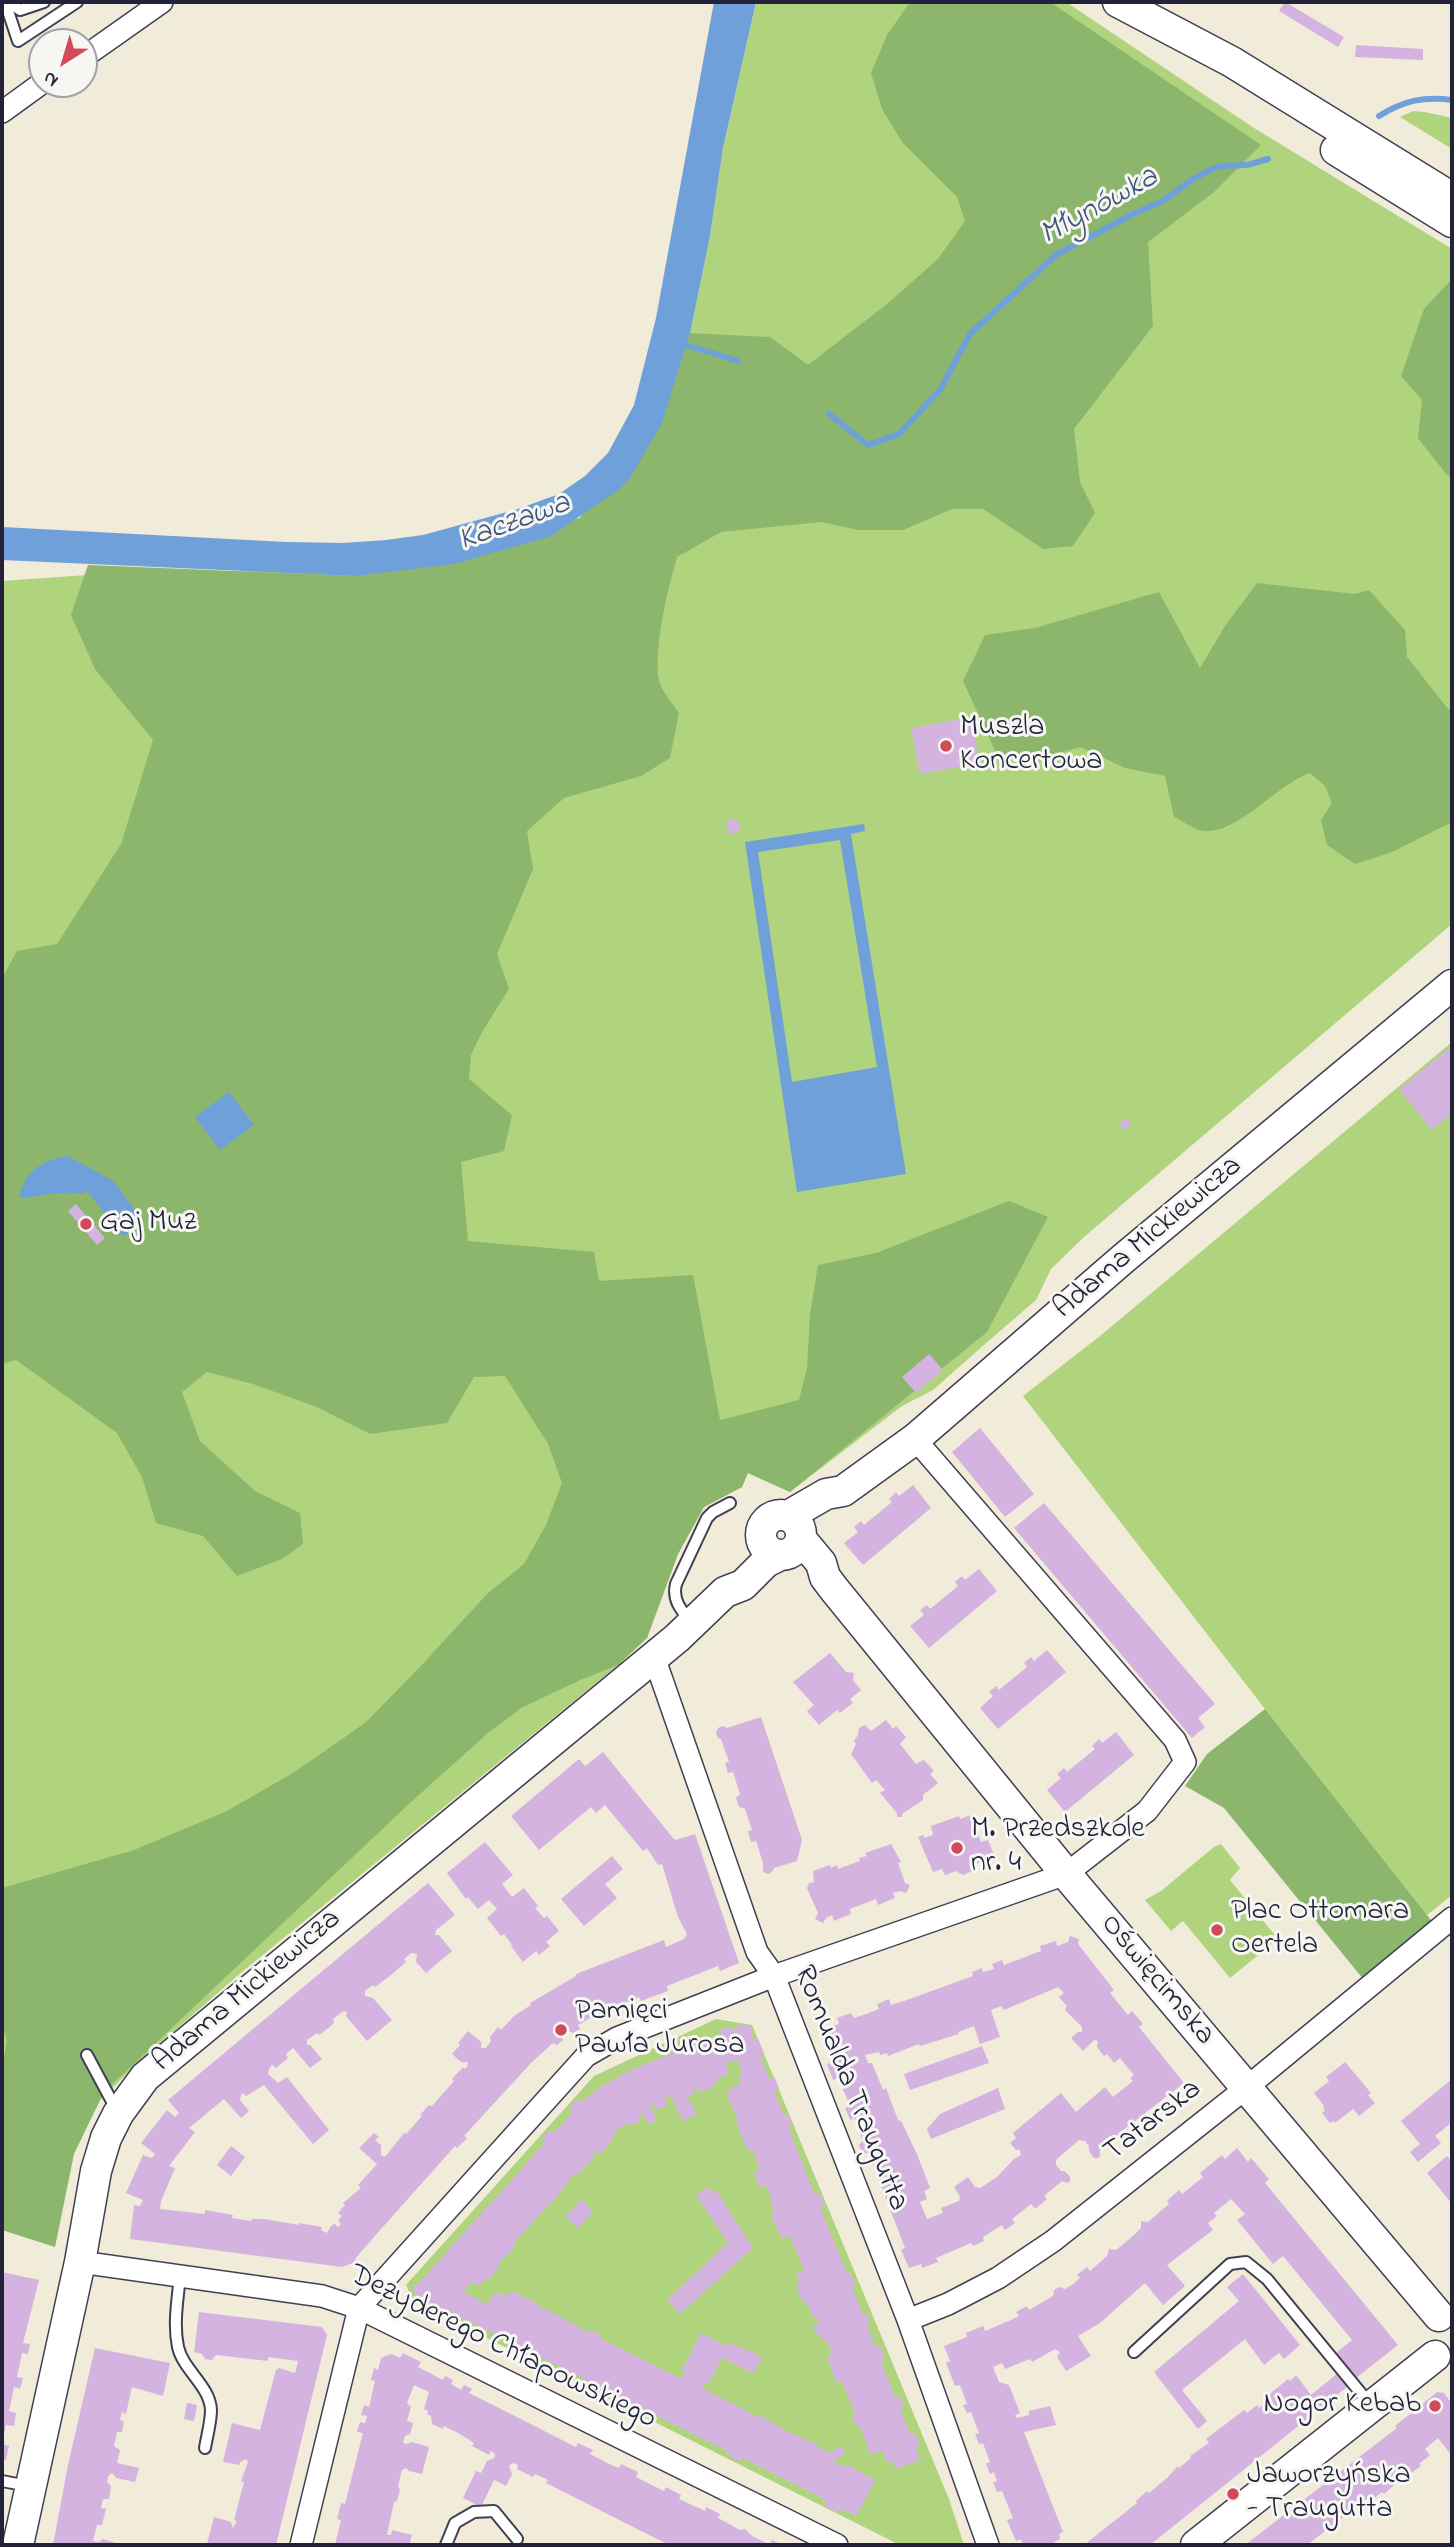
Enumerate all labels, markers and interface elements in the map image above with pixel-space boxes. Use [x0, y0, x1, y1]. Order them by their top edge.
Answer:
north arrow [28, 28, 98, 98]
text: N [38, 64, 65, 93]
water label: Młynówka [1034, 160, 1166, 256]
water label: Kaczawa [454, 486, 576, 562]
place label: Muszla Koncertowa [960, 711, 1103, 782]
marker: Muszla Koncertowa [938, 738, 954, 754]
street label: Adama Mickiewicza [1048, 1150, 1250, 1328]
place label: Gaj Muz [100, 1206, 196, 1242]
marker: Gaj Muz [78, 1216, 94, 1232]
place label: M. Przedszkole nr. 4 [971, 1813, 1145, 1884]
marker: M. Przedszkole nr. 4 [949, 1840, 965, 1856]
place label: Plac Ottomara Oertela [1231, 1895, 1409, 1966]
street label: Adama Mickiewicza [147, 1903, 349, 2081]
street label: Oświęcimska [1091, 1908, 1221, 2054]
marker: Plac Ottomara Oertela [1209, 1922, 1225, 1938]
street label: Romualda Traugutta [783, 1961, 915, 2217]
place label: Pamięci Pawła Jurosa [575, 1995, 744, 2066]
marker: Pamięci Pawła Jurosa [553, 2022, 569, 2038]
street label: Tatarska [1098, 2073, 1210, 2171]
street label: Dezyderego Chłapowskiego [343, 2259, 661, 2439]
place label: Nogor Kebab [1263, 2388, 1421, 2424]
marker: Nogor Kebab [1427, 2398, 1443, 2414]
place label: Jaworzyńska - Traugutta [1247, 2459, 1411, 2530]
marker: Jaworzyńska - Traugutta [1225, 2486, 1241, 2502]

